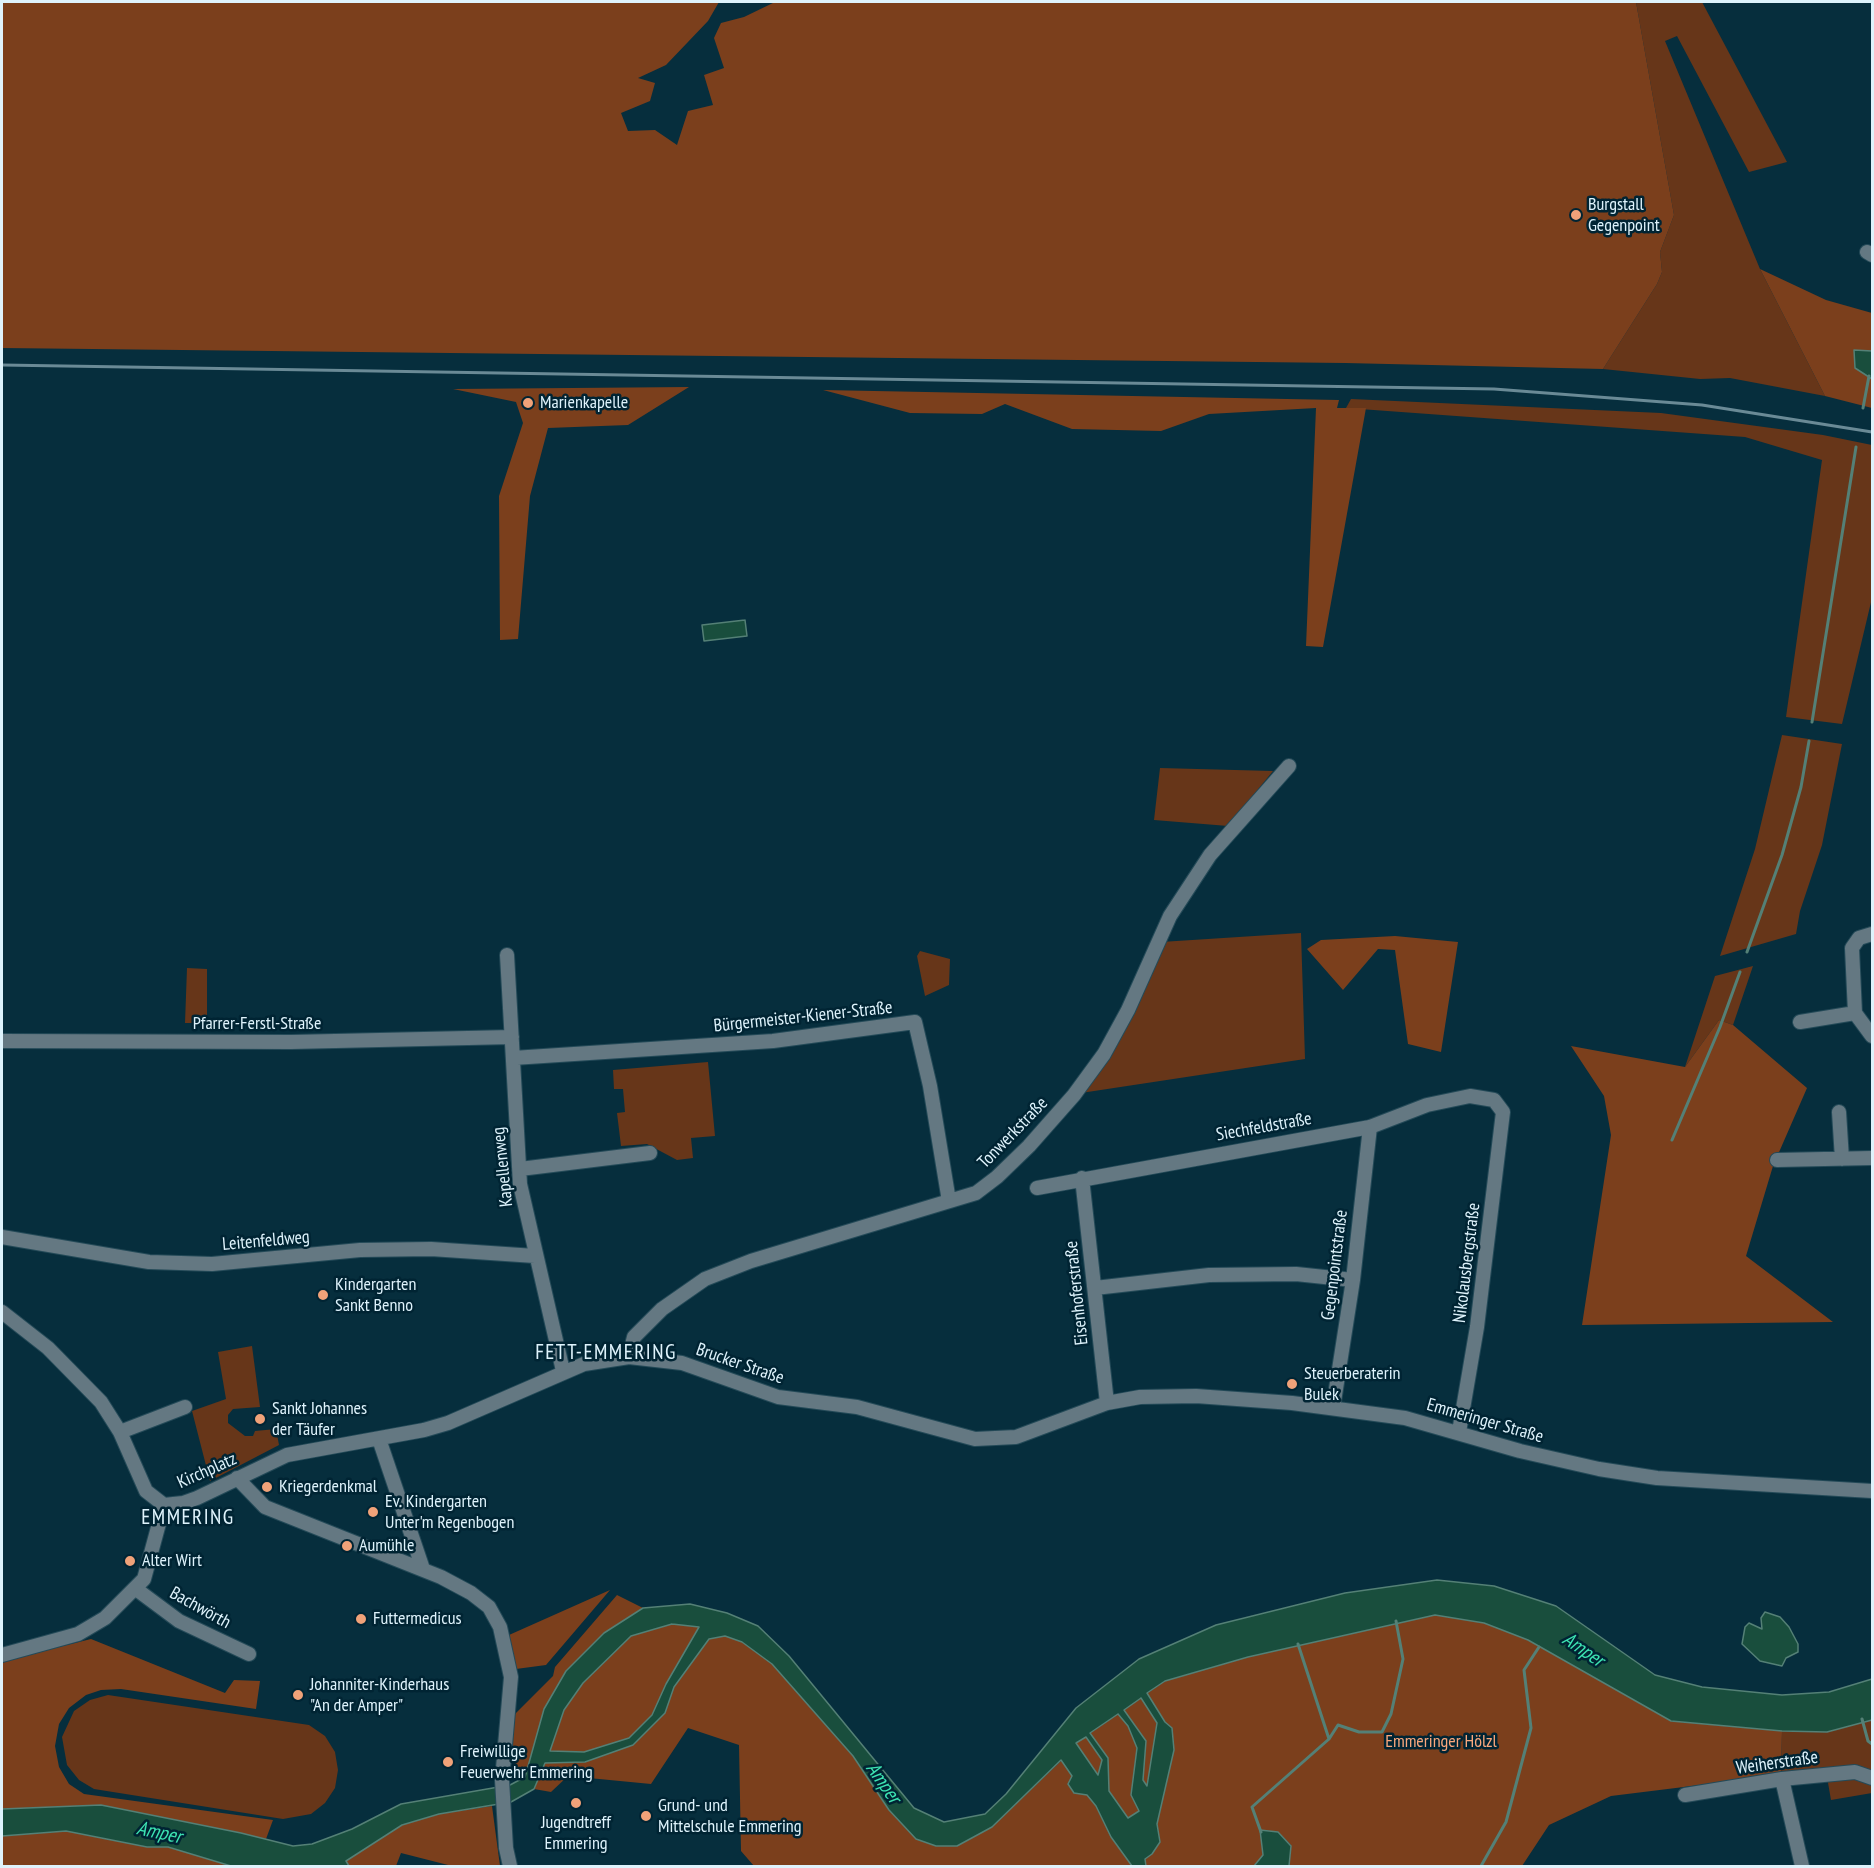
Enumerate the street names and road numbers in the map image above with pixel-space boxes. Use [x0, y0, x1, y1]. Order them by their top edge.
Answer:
street label: Bürgermeister-Kiener-Straße [713, 997, 893, 1037]
street label: Pfarrer-Ferstl-Straße [193, 1013, 321, 1035]
street label: Tonwerkstraße [974, 1093, 1052, 1173]
street label: Siechfeldstraße [1215, 1108, 1313, 1146]
street label: Kapellenweg [488, 1126, 518, 1208]
street label: Nikolausbergstraße [1449, 1202, 1485, 1324]
street label: Gegenpointstraße [1318, 1209, 1352, 1321]
street label: Leitenfeldweg [221, 1226, 311, 1256]
street label: Eisenhoferstraße [1061, 1240, 1093, 1346]
street label: Brucker Straße [693, 1339, 787, 1389]
street label: Emmeringer Straße [1424, 1394, 1546, 1448]
street label: Kirchplatz [174, 1448, 240, 1494]
street label: Bachwörth [166, 1582, 234, 1634]
street label: Weiherstraße [1735, 1747, 1819, 1779]

